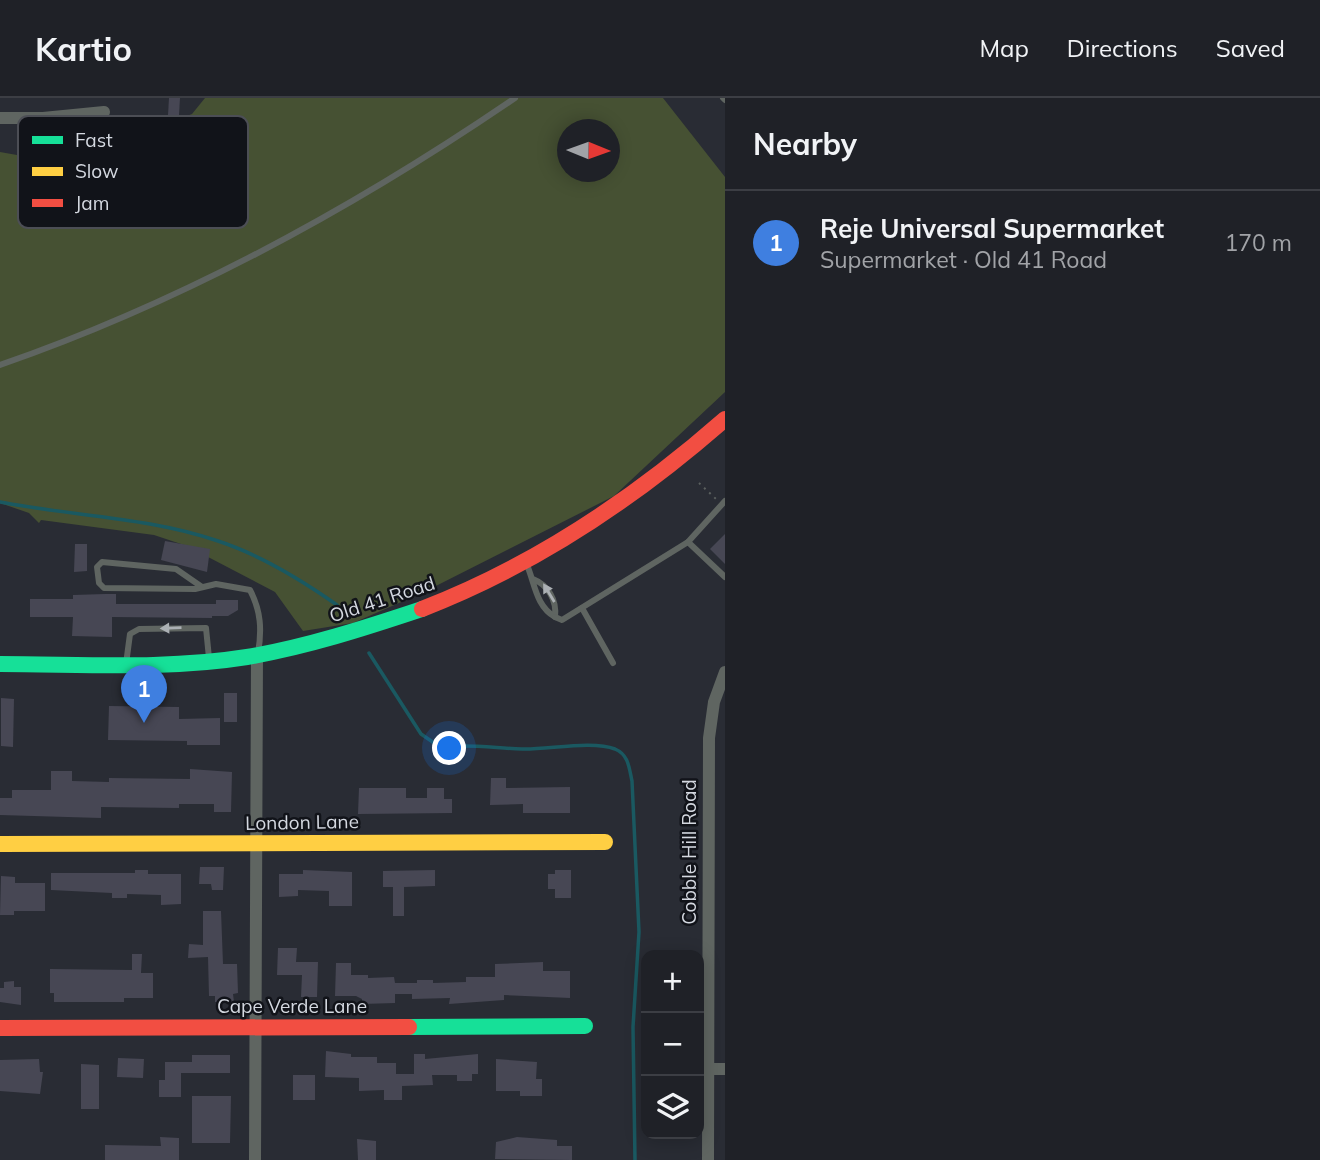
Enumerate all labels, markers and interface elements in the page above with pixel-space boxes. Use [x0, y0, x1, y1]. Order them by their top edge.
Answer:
text: Kartio [35, 28, 132, 69]
text: Map [979, 33, 1029, 63]
text: Directions [1067, 33, 1178, 63]
text: Saved [1216, 33, 1285, 63]
legend [18, 116, 248, 228]
north arrow [557, 119, 620, 182]
text: Nearby [753, 125, 857, 163]
text: Fast [75, 128, 113, 152]
text: Slow [75, 159, 119, 183]
text: Jam [75, 191, 109, 215]
text: Reje Universal Supermarket [820, 212, 1164, 245]
text: 1 [769, 228, 783, 257]
text: 170 m [1224, 228, 1292, 257]
text: Supermarket · Old 41 Road [820, 245, 1107, 274]
street label: Old 41 Road [326, 571, 438, 627]
one-way arrow [543, 584, 555, 603]
one-way arrow [159, 622, 181, 634]
pin: 1 [121, 665, 167, 723]
your location [432, 731, 466, 765]
street label: Cobble Hill Road [677, 779, 701, 925]
street label: London Lane [245, 809, 359, 835]
map controls [641, 950, 704, 1139]
button: + [641, 950, 704, 1013]
street label: Cape Verde Lane [217, 994, 367, 1018]
button: − [641, 1013, 704, 1076]
button: layers [641, 1076, 704, 1139]

